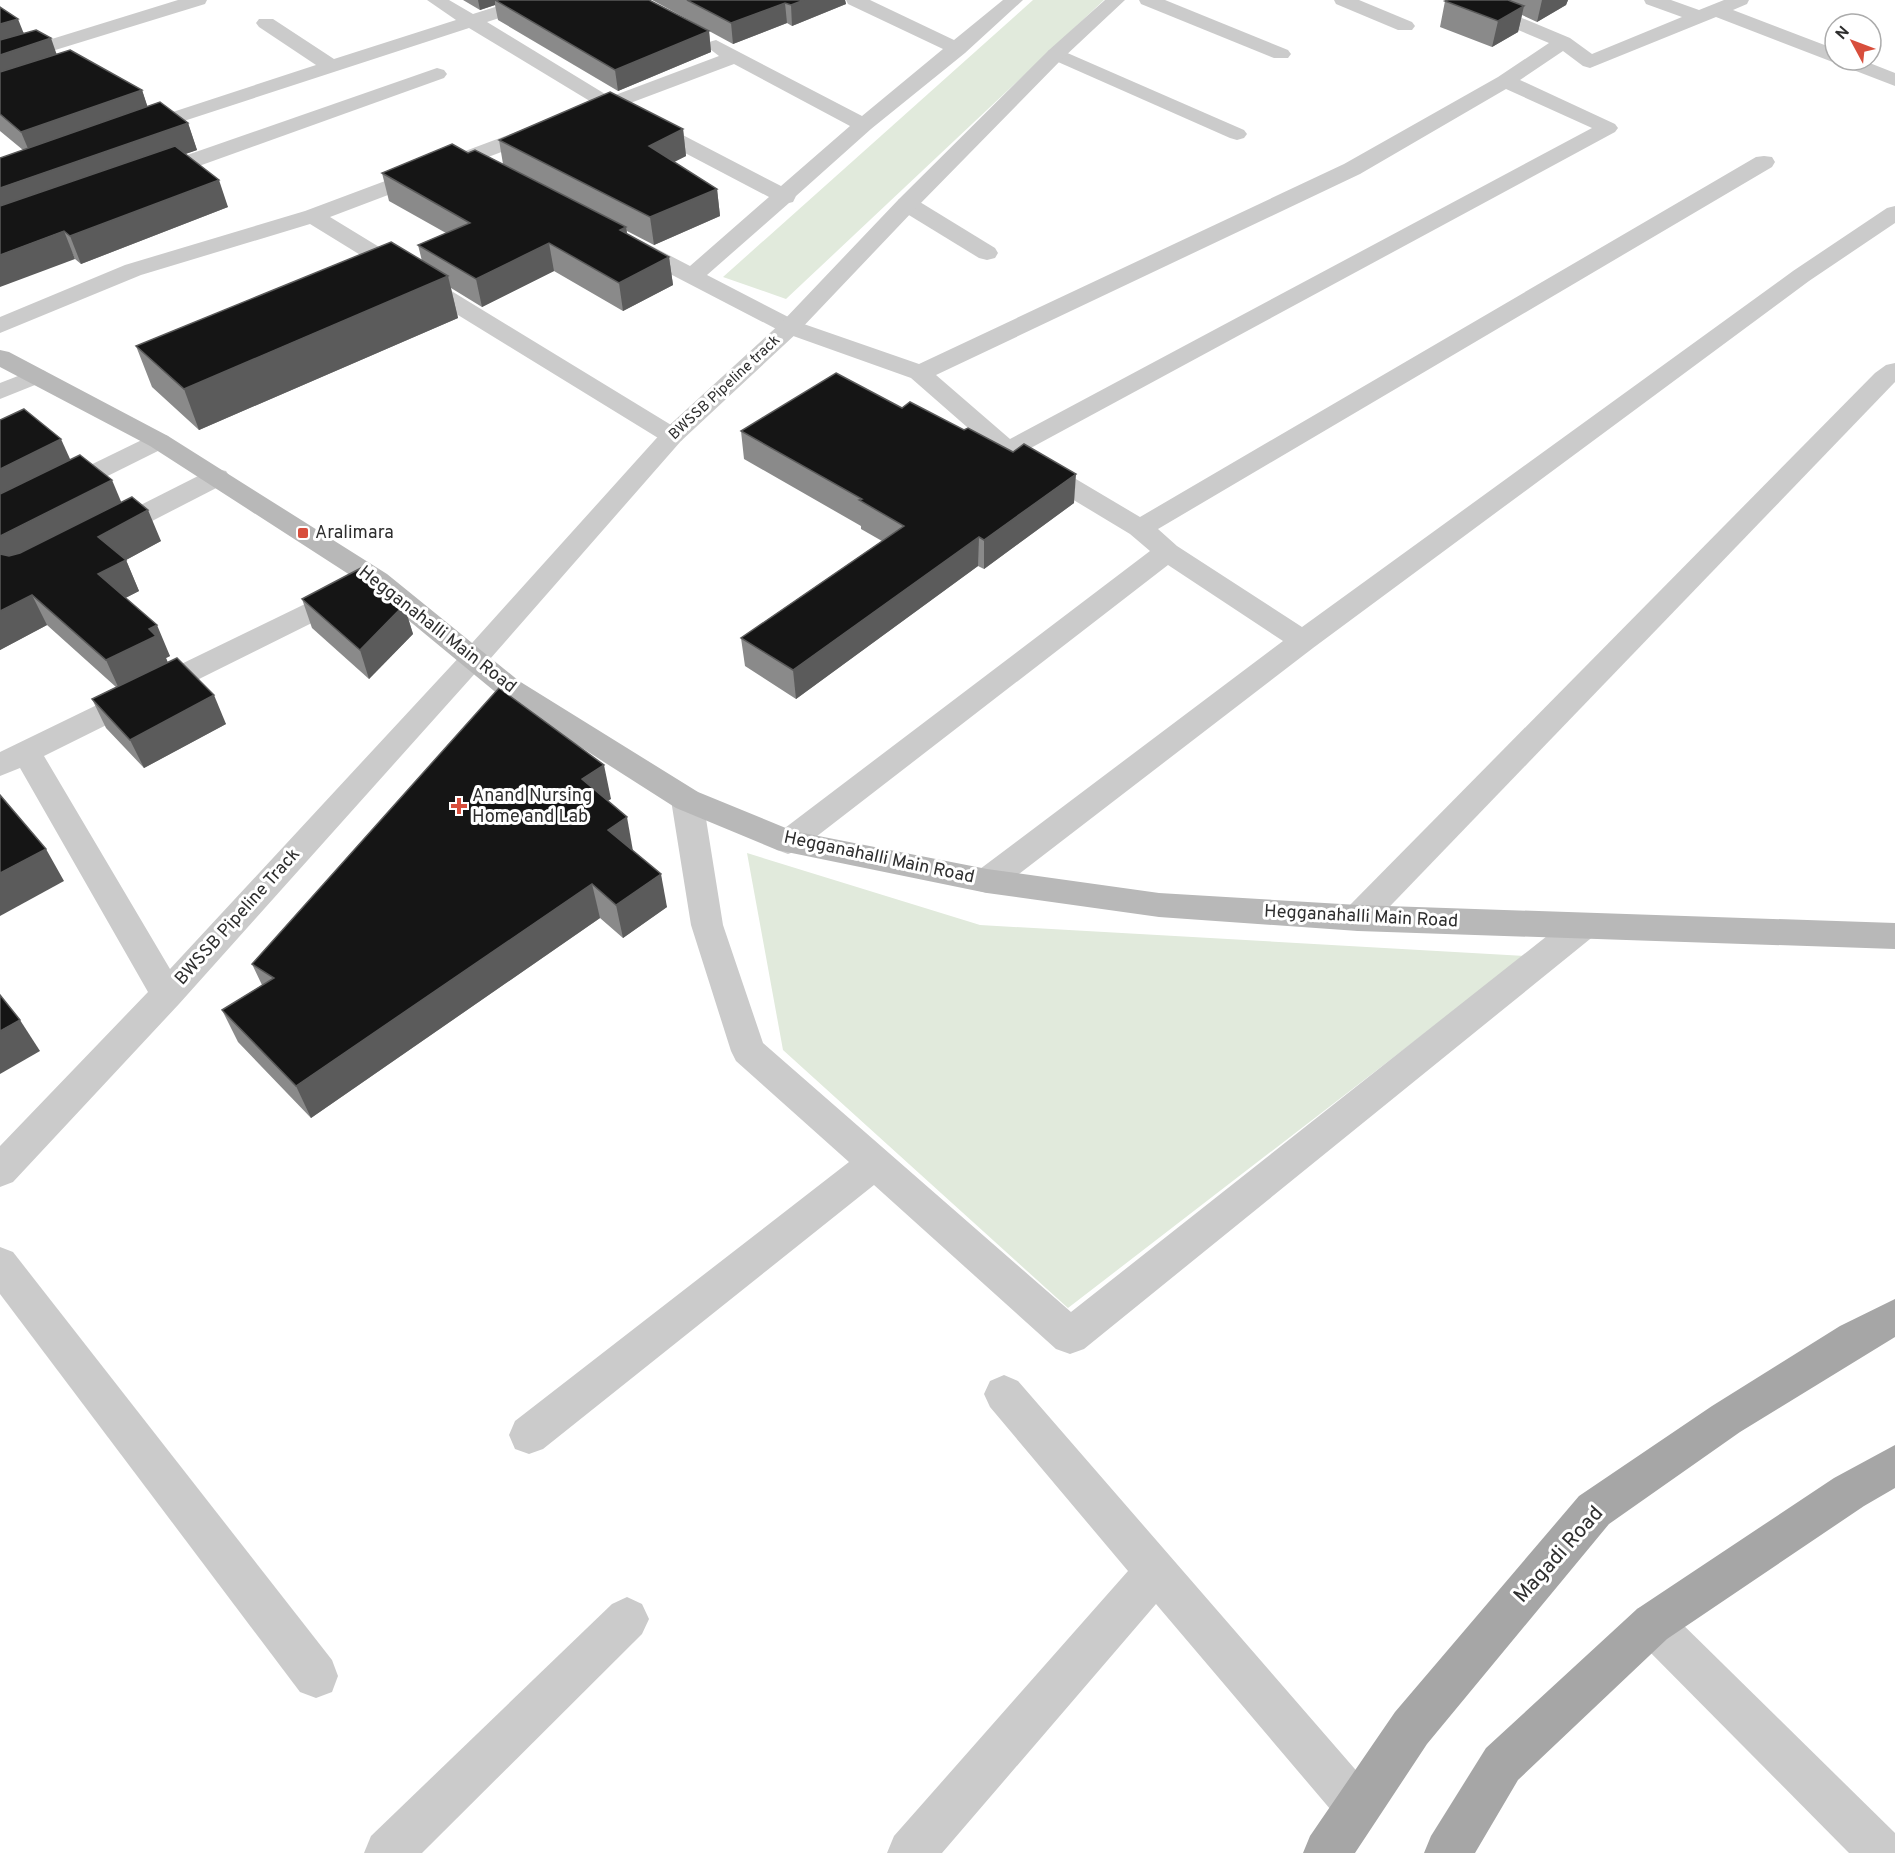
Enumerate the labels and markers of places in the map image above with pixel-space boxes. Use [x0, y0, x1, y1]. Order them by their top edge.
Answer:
place label: Aralimara [315, 522, 394, 545]
marker: Aralimara [296, 526, 310, 540]
place label: Anand Nursing Home and Lab [472, 785, 592, 829]
marker: Anand Nursing Home and Lab [450, 797, 468, 815]

